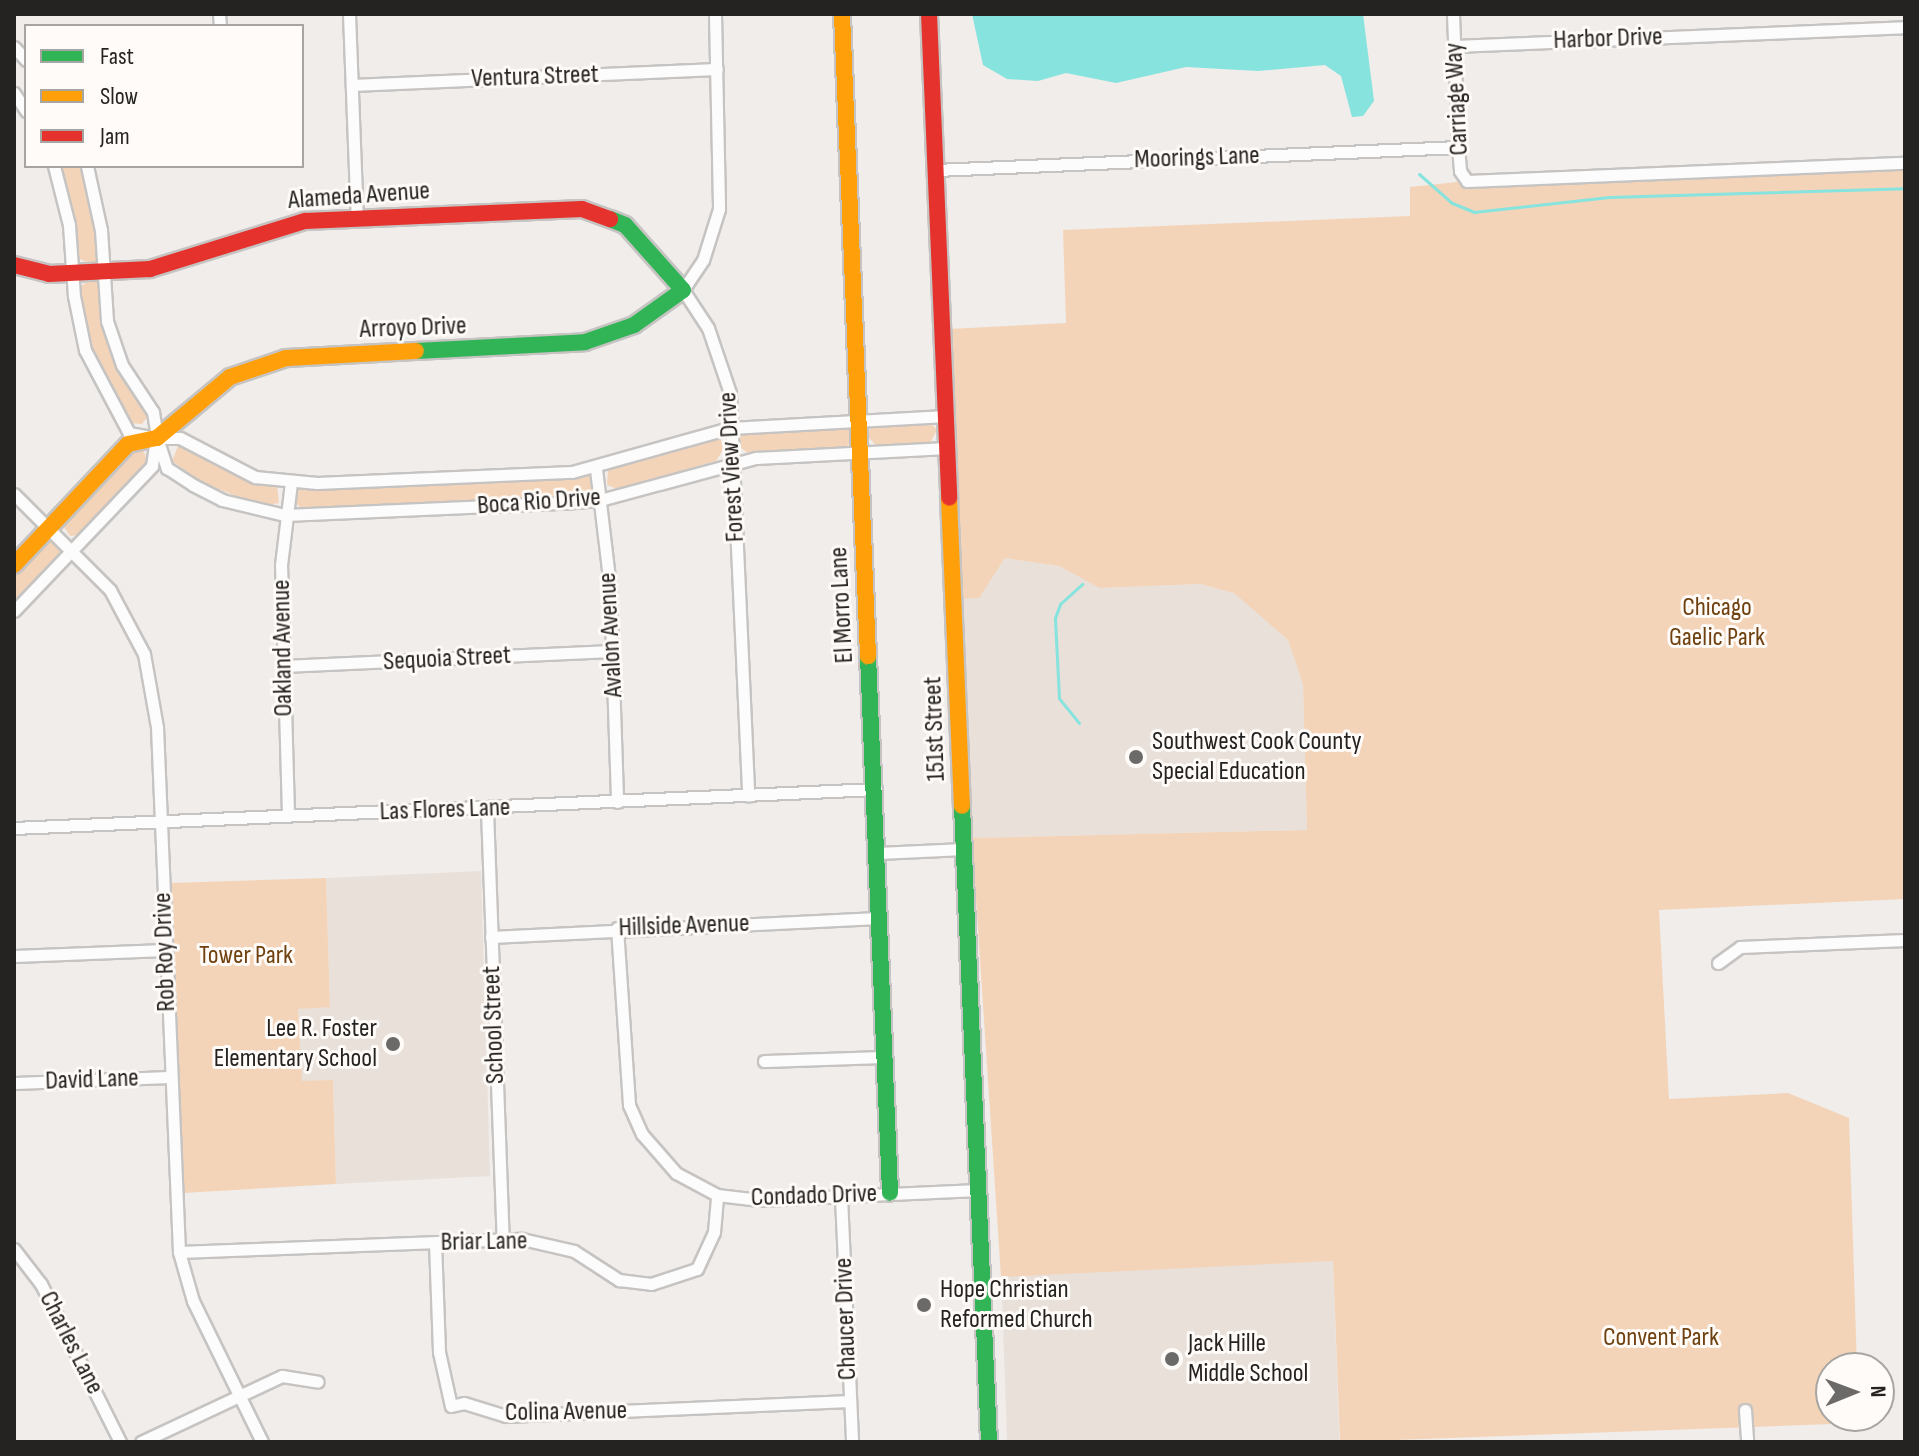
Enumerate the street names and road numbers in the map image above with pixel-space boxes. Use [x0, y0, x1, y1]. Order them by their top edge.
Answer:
street label: Harbor Drive [1553, 22, 1663, 56]
street label: Carriage Way [1438, 42, 1476, 156]
street label: Ventura Street [471, 59, 599, 95]
street label: Moorings Lane [1134, 140, 1260, 176]
street label: Alameda Avenue [287, 175, 431, 217]
street label: Arroyo Drive [359, 311, 467, 345]
street label: Forest View Drive [712, 391, 752, 543]
street label: Boca Rio Drive [476, 482, 602, 522]
street label: El Morro Lane [823, 546, 861, 664]
street label: Avalon Avenue [592, 572, 630, 698]
street label: Oakland Avenue [266, 579, 300, 717]
street label: Sequoia Street [382, 640, 512, 678]
street label: 151st Street [918, 676, 952, 782]
street label: Las Flores Lane [379, 792, 511, 828]
street label: Rob Roy Drive [147, 892, 183, 1012]
street label: Hillside Avenue [618, 908, 750, 944]
street label: School Street [476, 965, 512, 1085]
street label: David Lane [45, 1063, 139, 1097]
street label: Condado Drive [750, 1178, 878, 1214]
street label: Briar Lane [440, 1226, 528, 1258]
street label: Chaucer Drive [828, 1257, 864, 1381]
street label: Charles Lane [32, 1286, 110, 1400]
street label: Colina Avenue [505, 1395, 627, 1429]

